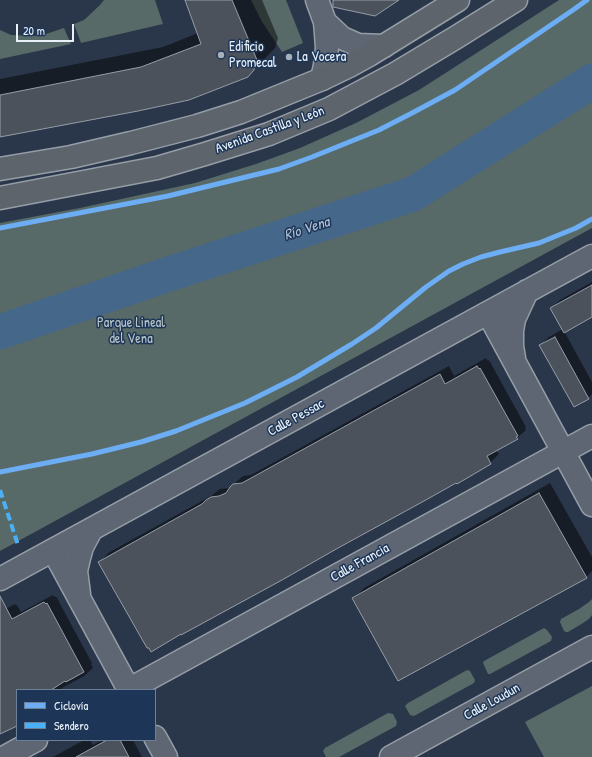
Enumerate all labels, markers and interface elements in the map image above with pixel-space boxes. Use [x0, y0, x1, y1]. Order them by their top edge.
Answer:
scale bar [18, 16, 76, 42]
text: 20 m [23, 22, 45, 39]
place label: Edificio Promecal [229, 39, 277, 72]
place label: La Vocera [297, 49, 346, 65]
marker: Edificio Promecal [216, 50, 226, 60]
marker: La Vocera [284, 52, 294, 62]
street label: Avenida Castilla y León [213, 102, 327, 158]
water label: Río Vena [282, 213, 332, 245]
park label: Parque Lineal del Vena [97, 315, 165, 348]
street label: Calle Pessac [265, 396, 327, 440]
street label: Calle Francia [328, 540, 392, 586]
street label: Calle Loudun [461, 680, 523, 724]
legend [16, 689, 156, 741]
text: Ciclovía [54, 697, 88, 714]
text: Sendero [54, 717, 89, 734]

